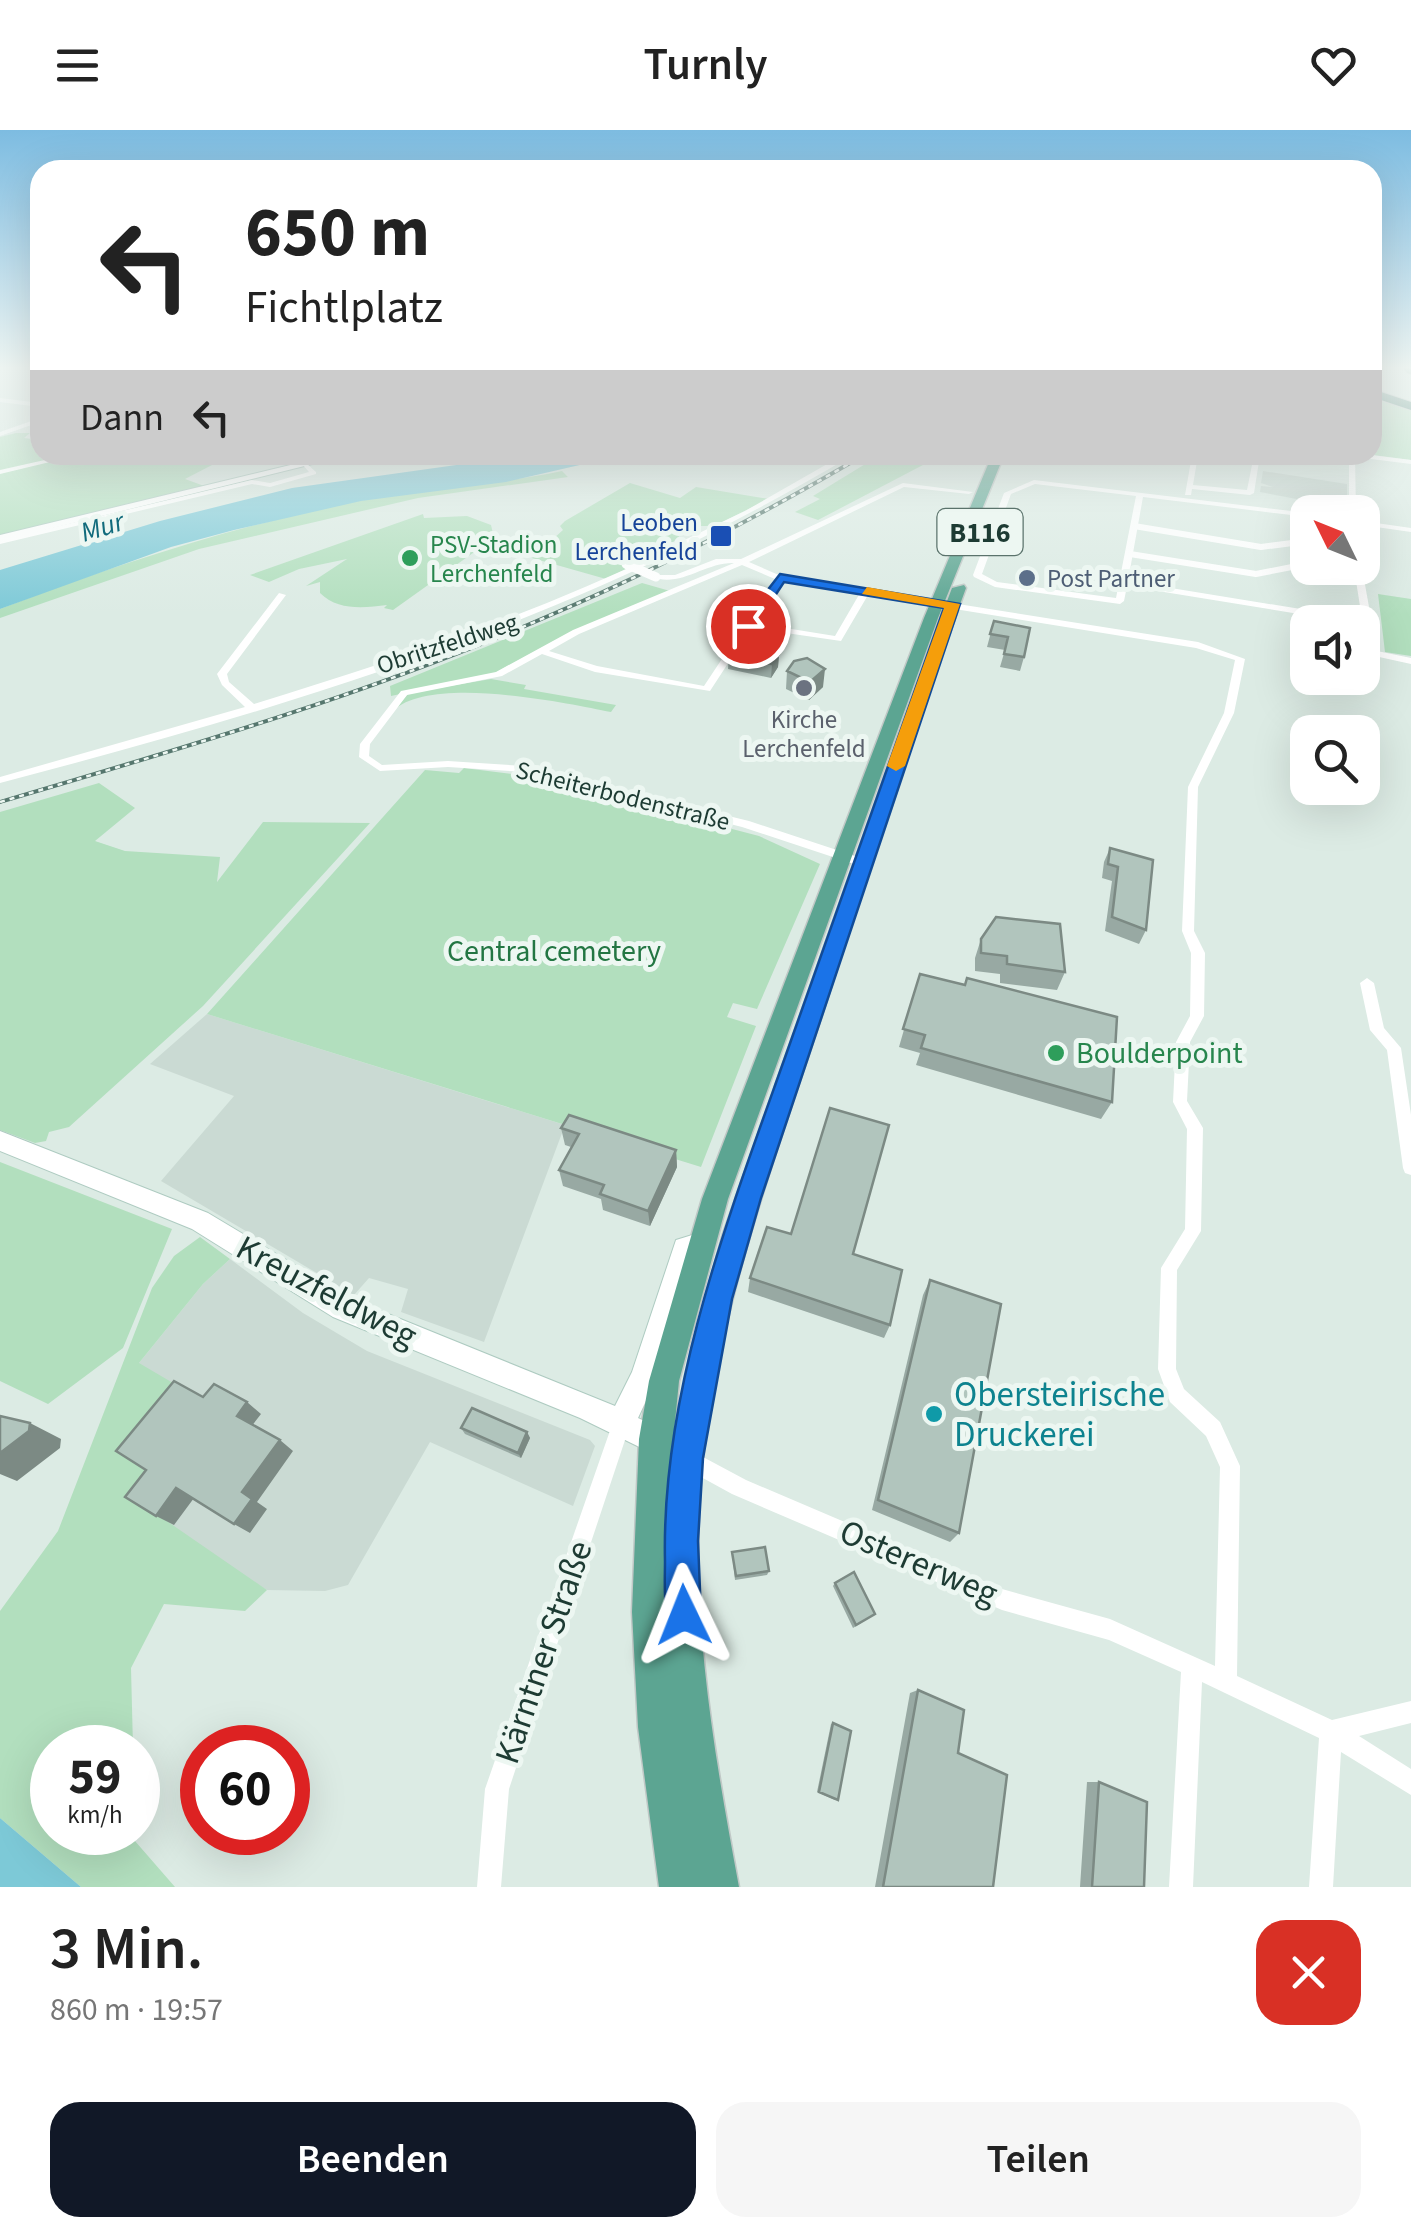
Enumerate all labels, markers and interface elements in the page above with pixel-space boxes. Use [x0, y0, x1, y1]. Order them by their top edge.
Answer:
text: Turnly [643, 33, 768, 97]
icon: menu [50, 38, 105, 93]
icon: heart [1306, 38, 1361, 93]
text: 650 m [245, 183, 430, 283]
icon: left [80, 200, 210, 330]
text: Fichtlplatz [245, 276, 443, 340]
icon: left [184, 390, 239, 445]
text: Dann [80, 391, 164, 445]
north arrow [1290, 495, 1380, 585]
map controls [1290, 495, 1380, 805]
water label: Mur [75, 501, 131, 553]
place label: Leoben Lerchenfeld [575, 505, 698, 570]
road number: B116 [938, 509, 1022, 555]
marker: Leoben Lerchenfeld [708, 523, 734, 549]
place label: PSV-Stadion Lerchenfeld [430, 527, 558, 592]
marker: PSV-Stadion Lerchenfeld [399, 547, 421, 569]
place label: Post Partner [1047, 561, 1175, 597]
marker: Post Partner [1016, 567, 1038, 589]
pin [706, 584, 791, 669]
icon: arrive [721, 599, 776, 654]
street label: Obritzfeldweg [372, 604, 523, 684]
button: sound [1290, 605, 1380, 695]
marker: Kirche Lerchenfeld [793, 677, 815, 699]
place label: Kirche Lerchenfeld [742, 702, 866, 767]
button: search [1290, 715, 1380, 805]
street label: Scheiterbodenstraße [512, 752, 734, 840]
park label: Central cemetery [447, 930, 661, 973]
place label: Boulderpoint [1076, 1032, 1243, 1075]
marker: Boulderpoint [1045, 1042, 1067, 1064]
street label: Kreuzfeldweg [227, 1223, 426, 1361]
place label: Obersteirische Druckerei [954, 1370, 1165, 1460]
marker: Obersteirische Druckerei [923, 1403, 945, 1425]
street label: Ostererweg [832, 1507, 1006, 1619]
street label: Kärntner Straße [482, 1534, 605, 1771]
position arrow [632, 1563, 736, 1667]
speed limit sign: 60 [180, 1725, 310, 1855]
text: 59 [69, 1742, 121, 1813]
text: km/h [67, 1797, 123, 1833]
text: 3 Min. [50, 1907, 203, 1992]
button: close [1256, 1920, 1361, 2025]
text: 860 m · 19:57 [50, 1987, 223, 2033]
button: Beenden [50, 2102, 696, 2217]
button: Teilen [716, 2102, 1361, 2217]

